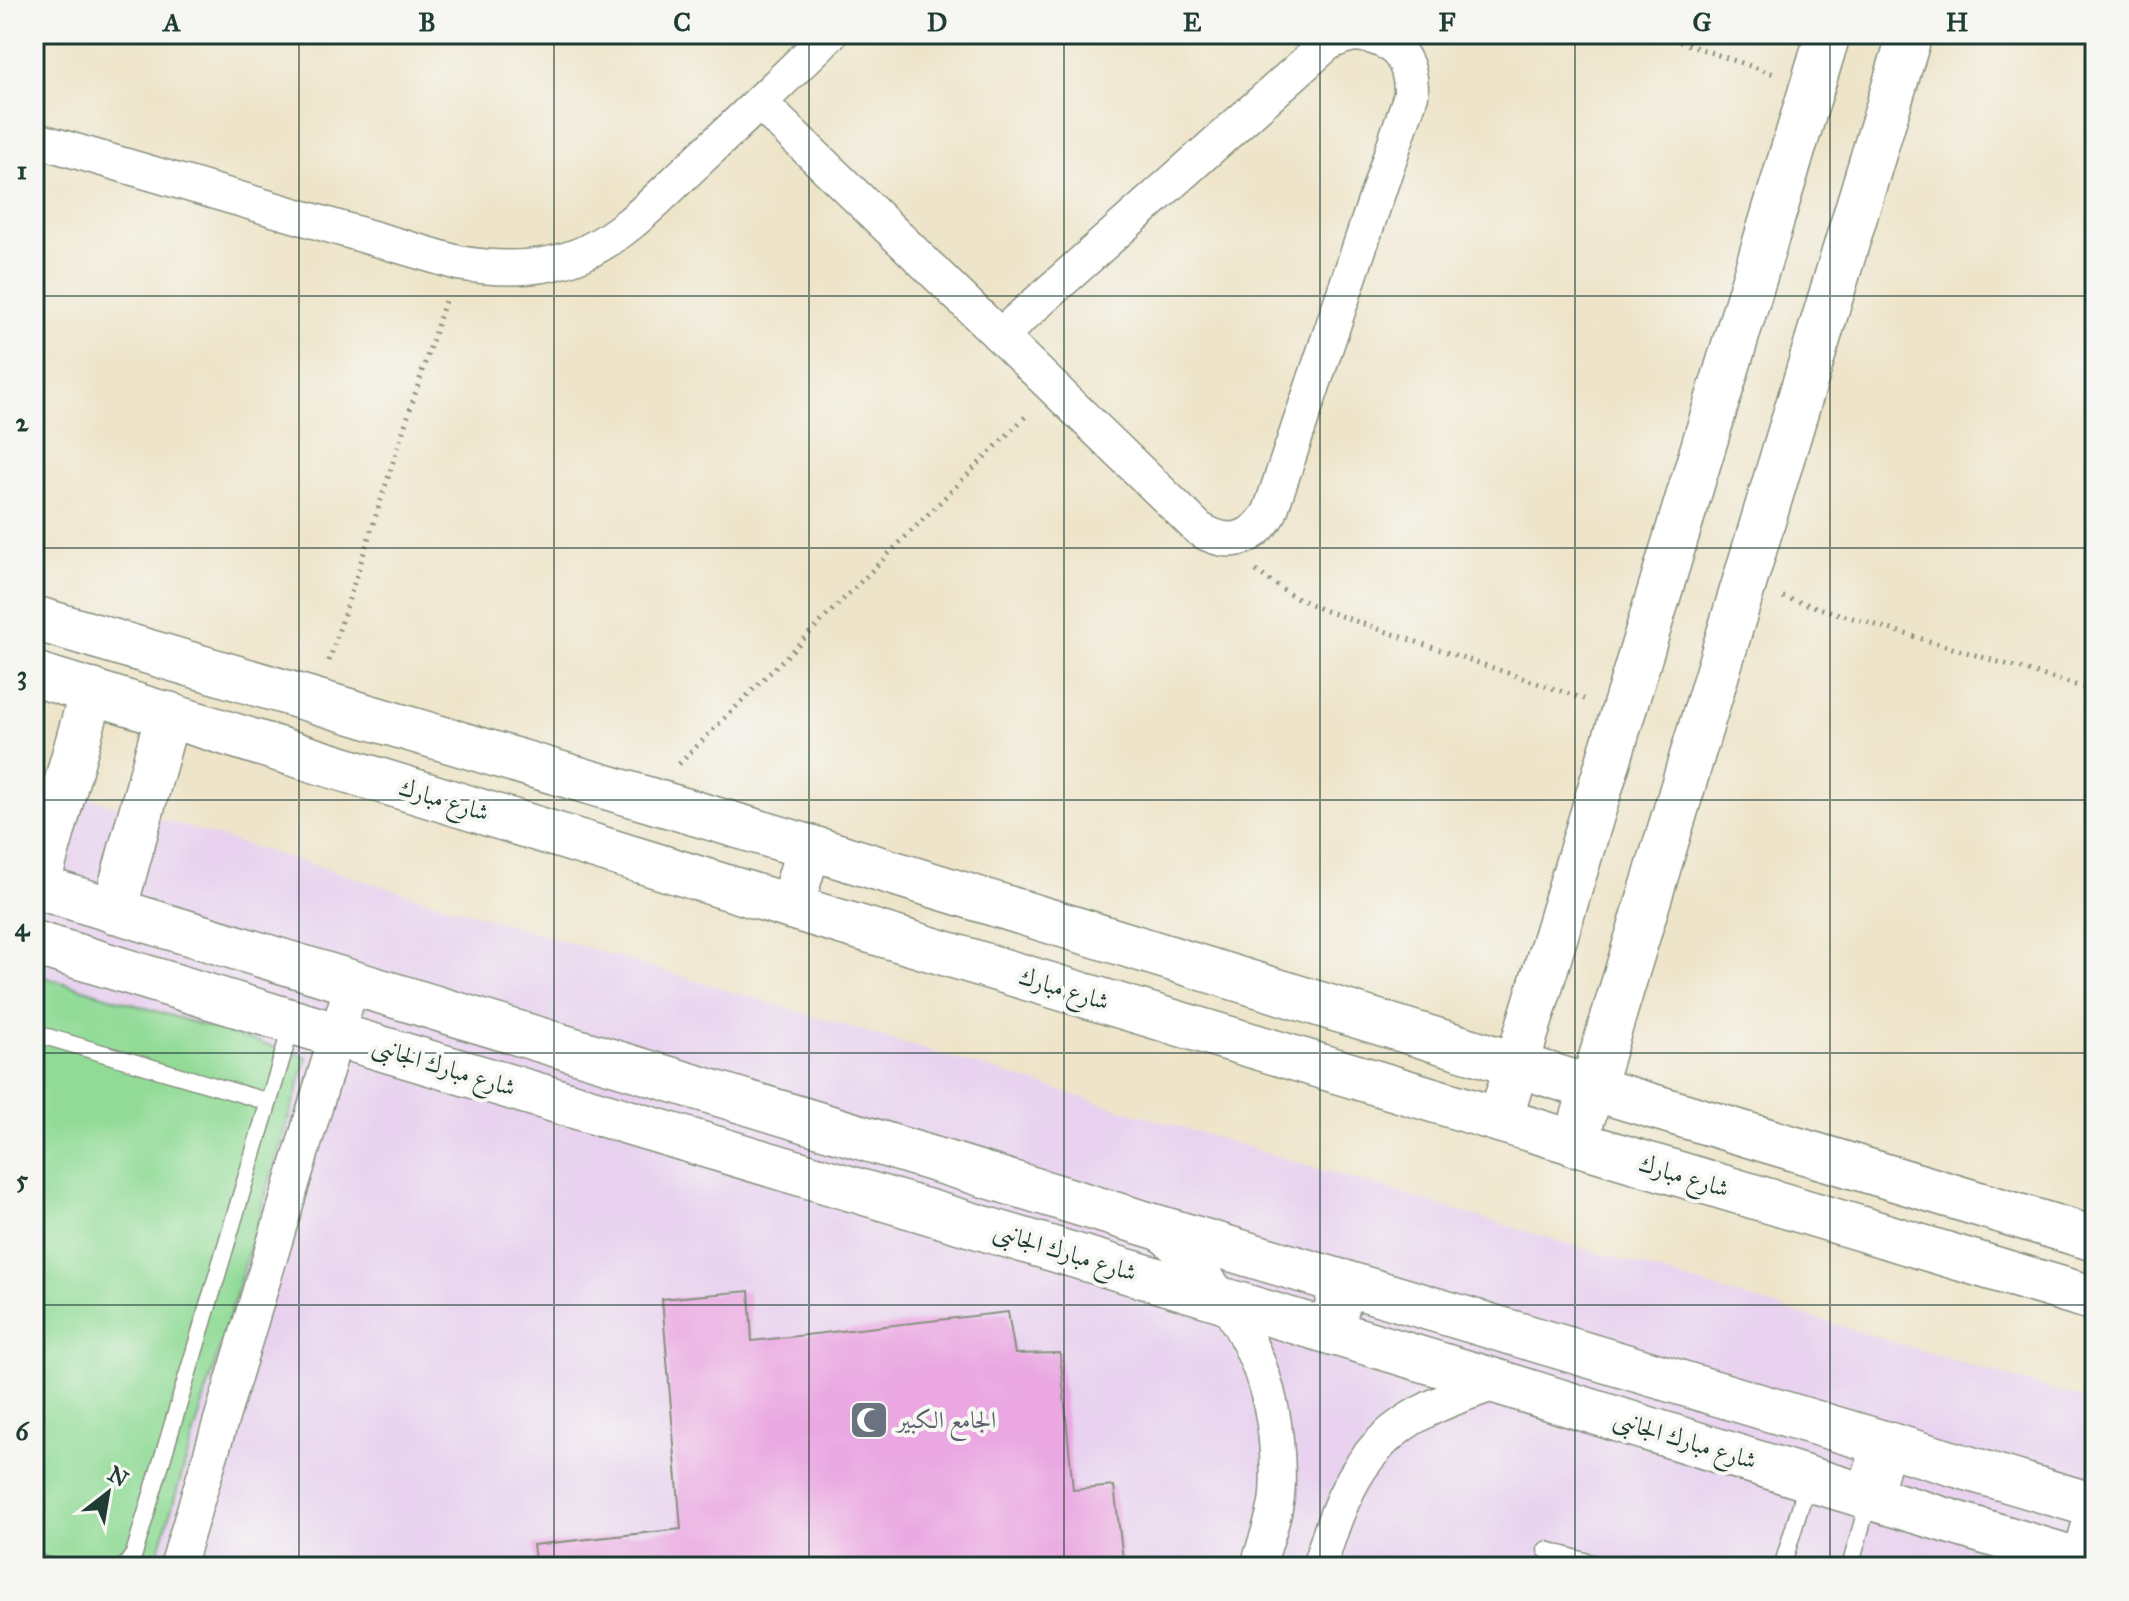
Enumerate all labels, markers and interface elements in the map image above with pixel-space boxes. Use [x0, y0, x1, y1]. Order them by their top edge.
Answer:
text: A [161, 6, 181, 38]
text: B [418, 6, 436, 38]
text: C [673, 6, 691, 38]
text: D [927, 6, 947, 38]
text: E [1183, 6, 1202, 38]
text: F [1439, 6, 1456, 38]
text: G [1692, 6, 1712, 38]
text: H [1946, 6, 1969, 38]
text: 1 [17, 154, 27, 186]
text: 2 [16, 406, 30, 438]
text: 3 [17, 659, 27, 691]
street label: شارع مبارك [394, 772, 493, 833]
text: 4 [15, 911, 31, 943]
street label: شارع مبارك [1014, 961, 1113, 1022]
street label: شارع مبارك الجانبى [367, 1031, 519, 1108]
street label: شارع مبارك [1634, 1148, 1733, 1209]
text: 5 [16, 1163, 29, 1195]
street label: شارع مبارك الجانبى [988, 1216, 1140, 1293]
mosque icon: الجامع الكبير [848, 1399, 890, 1441]
street label: شارع مبارك الجانبى [1608, 1404, 1760, 1481]
place label: الجامع الكبير [894, 1405, 996, 1442]
text: 6 [15, 1415, 30, 1447]
north arrow [68, 1453, 148, 1533]
text: N [103, 1460, 133, 1493]

